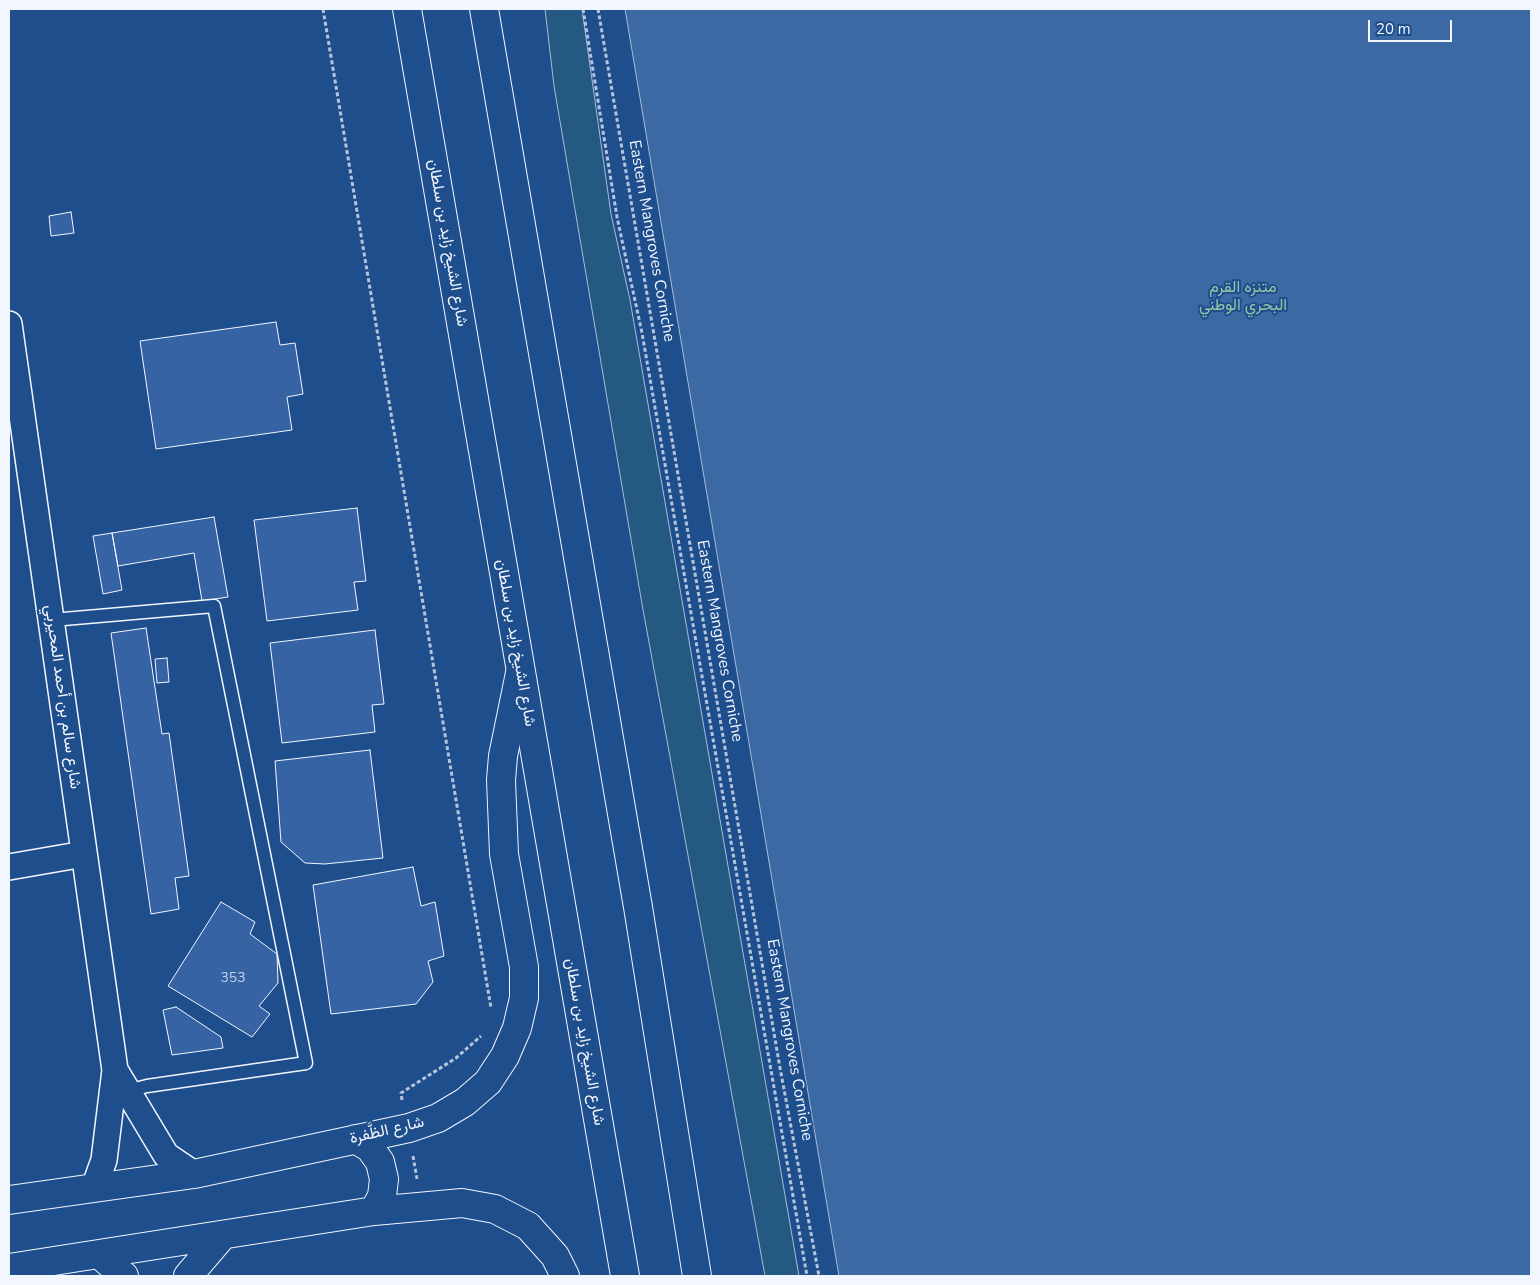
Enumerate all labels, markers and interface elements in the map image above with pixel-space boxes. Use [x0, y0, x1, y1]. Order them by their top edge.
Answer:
scale bar [1370, 10, 1454, 42]
text: 20 m [1376, 19, 1411, 39]
street label: Eastern Mangroves Corniche [624, 139, 678, 343]
street label: شارع الشيخ زايد بن سلطان [423, 158, 471, 328]
park label: متنزه القرم البحري الوطني [1199, 278, 1287, 316]
street label: Eastern Mangroves Corniche [692, 539, 746, 743]
street label: شارع الشيخ زايد بن سلطان [491, 558, 539, 728]
street label: شارع سالم بن أحمد المحيربي [40, 604, 84, 790]
street label: Eastern Mangroves Corniche [762, 938, 816, 1142]
street label: شارع الشيخ زايد بن سلطان [560, 957, 608, 1127]
house number: 353 [220, 971, 246, 987]
street label: شارع الظَّفرة [348, 1113, 426, 1149]

